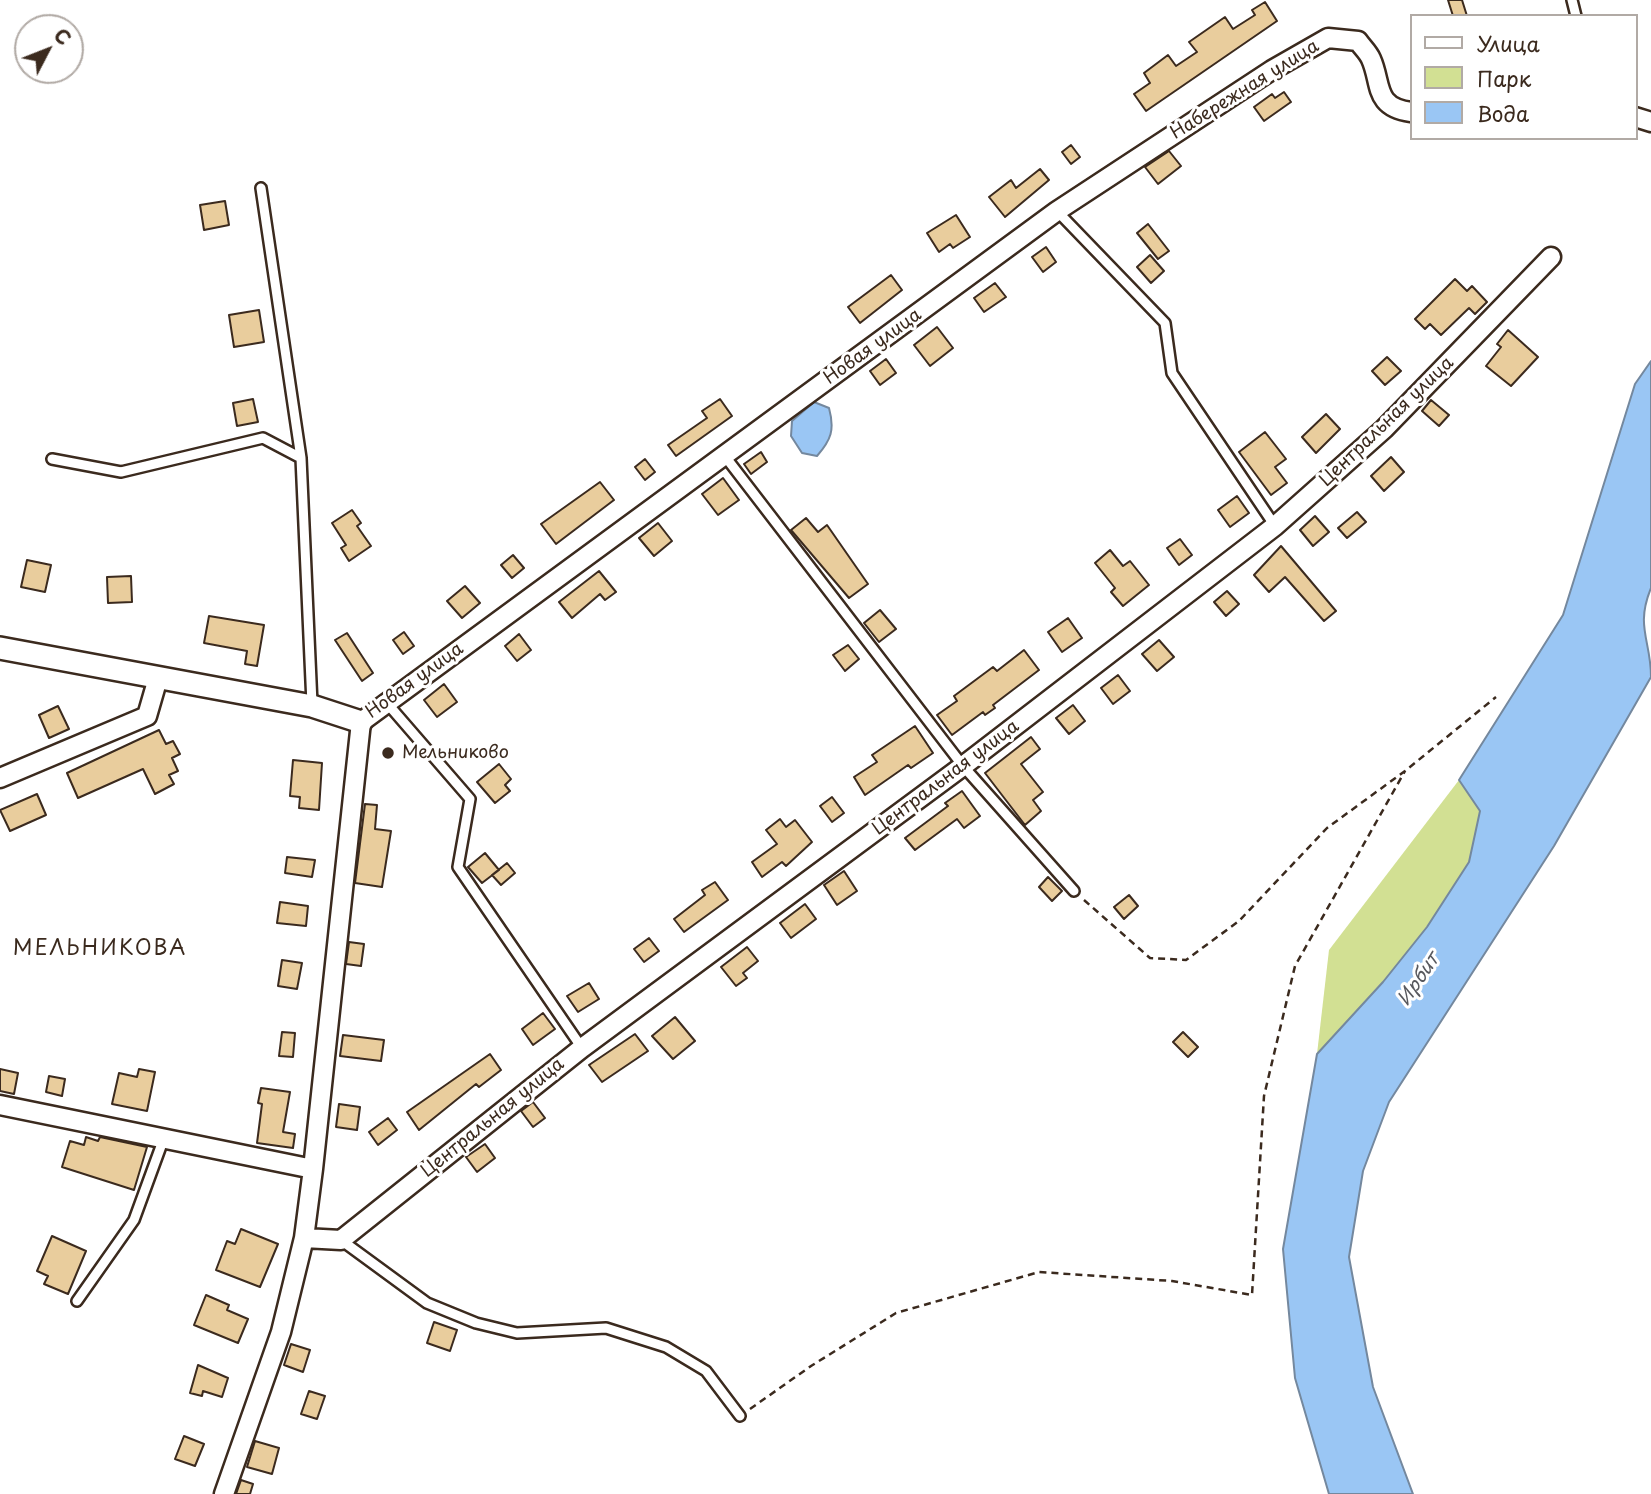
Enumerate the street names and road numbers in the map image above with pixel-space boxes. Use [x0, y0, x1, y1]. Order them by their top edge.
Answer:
street label: Набережная улица [1167, 36, 1323, 144]
street label: Новая улица [820, 304, 926, 390]
street label: Центральная улица [1316, 353, 1458, 491]
street label: Новая улица [362, 638, 468, 724]
street label: Центральная улица [869, 716, 1023, 840]
street label: Центральная улица [417, 1054, 569, 1182]

